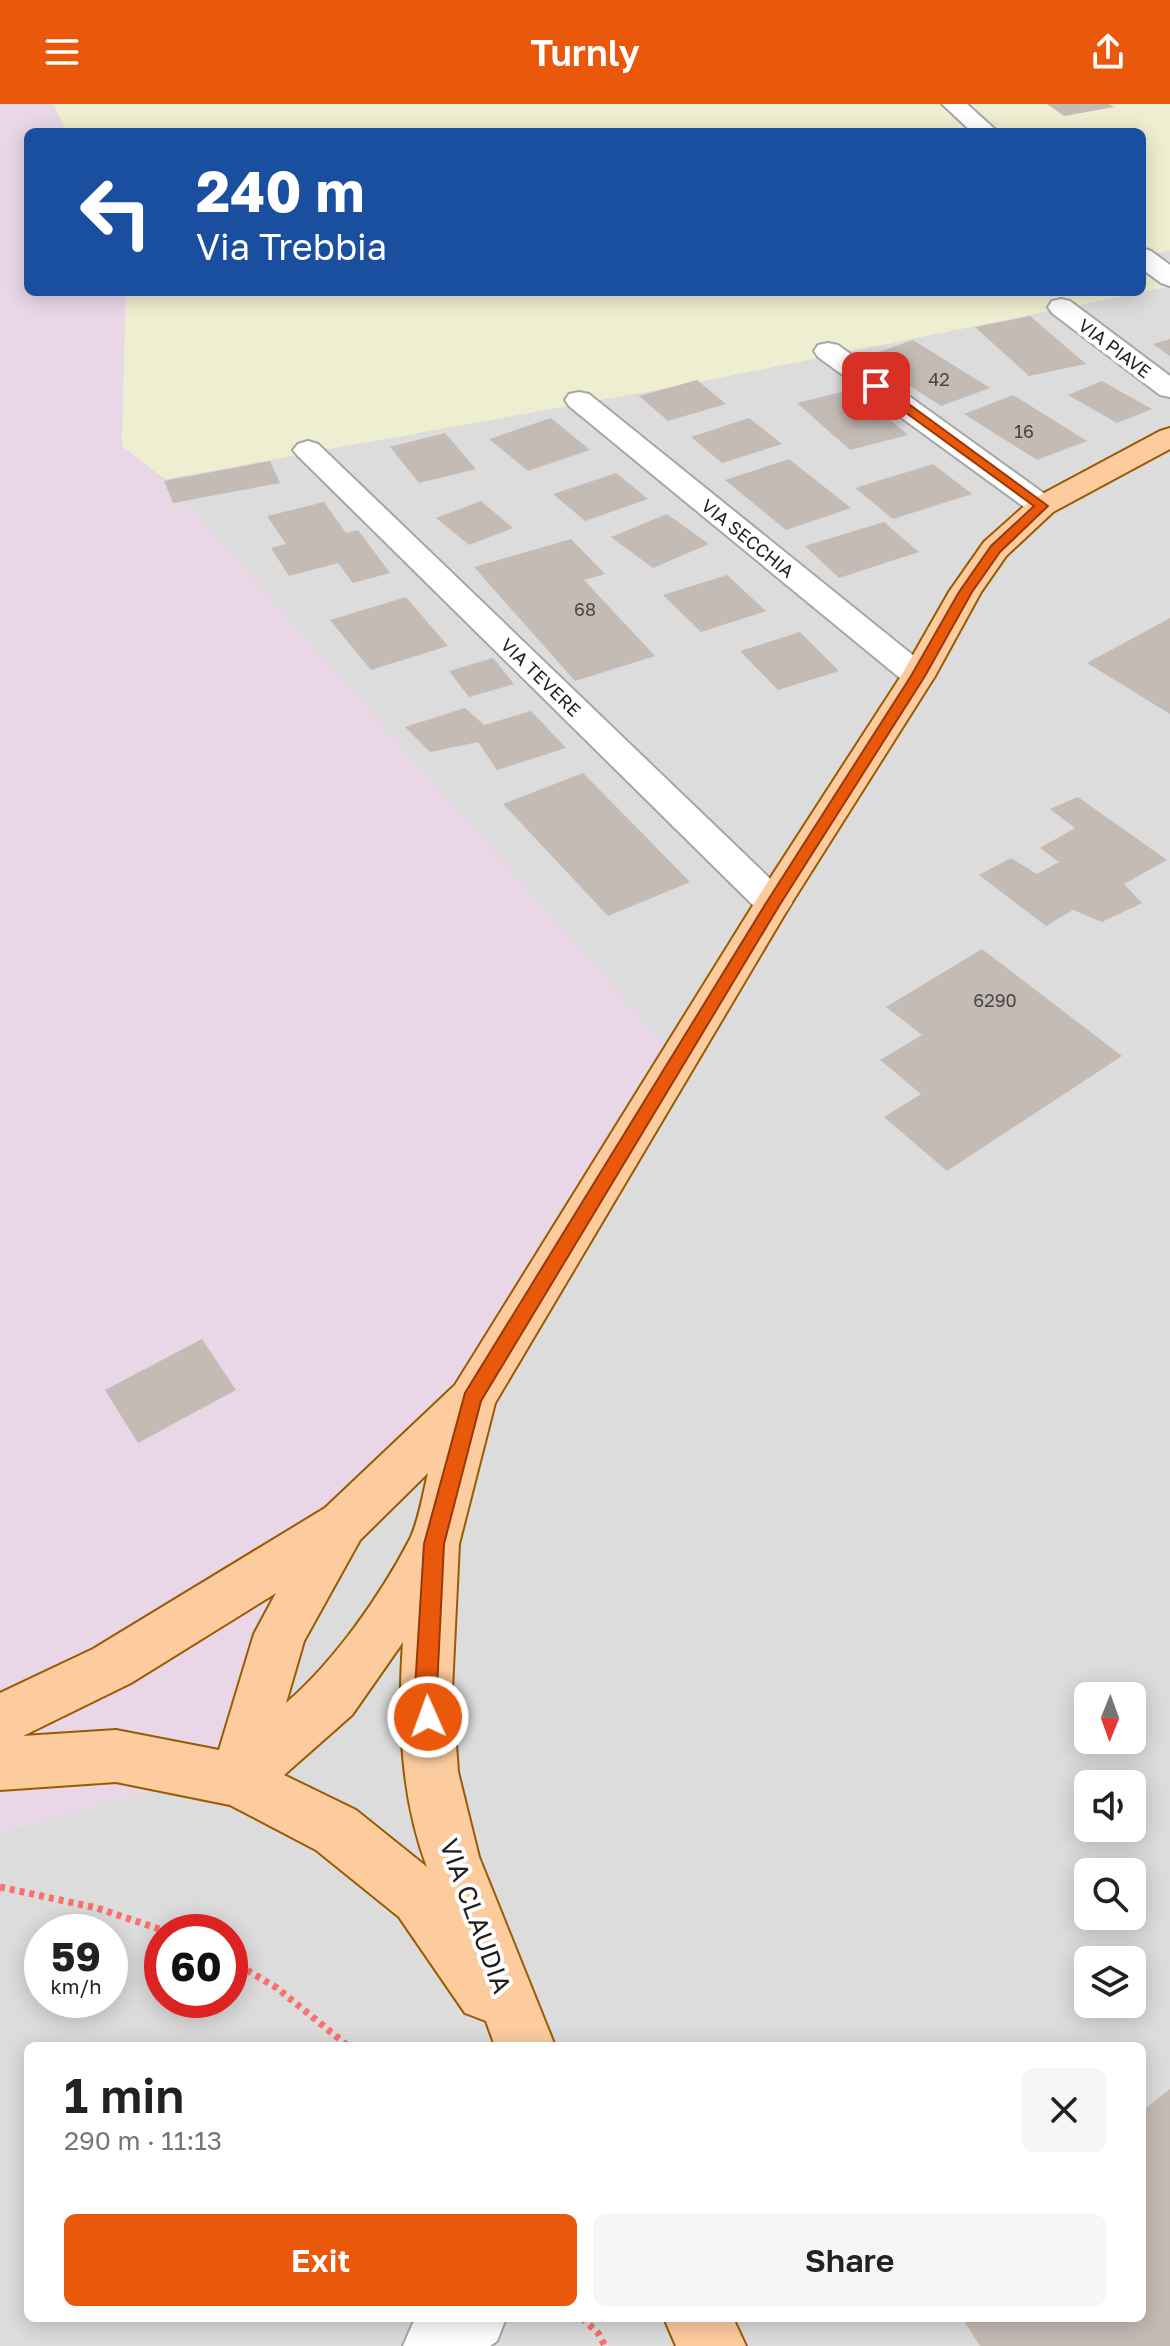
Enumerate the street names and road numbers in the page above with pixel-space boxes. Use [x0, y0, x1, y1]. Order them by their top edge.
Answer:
street label: VIA PIAVE [1074, 314, 1156, 382]
street label: VIA SECCHIA [697, 494, 799, 582]
street label: VIA TEVERE [496, 633, 586, 721]
street label: VIA CLAUDIA [434, 1834, 518, 1998]

